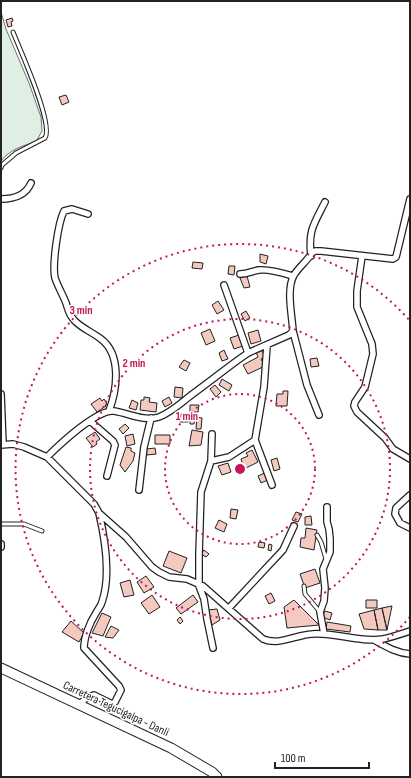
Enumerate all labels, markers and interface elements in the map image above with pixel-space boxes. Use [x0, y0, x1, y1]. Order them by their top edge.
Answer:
text: 3 min [70, 303, 92, 318]
text: 2 min [123, 356, 145, 371]
text: 1 min [176, 409, 198, 424]
centre of rings [233, 462, 247, 476]
street label: Carretera Tegucigalpa - Danli [61, 678, 171, 740]
scale bar [275, 744, 369, 770]
text: 100 m [281, 751, 306, 766]

